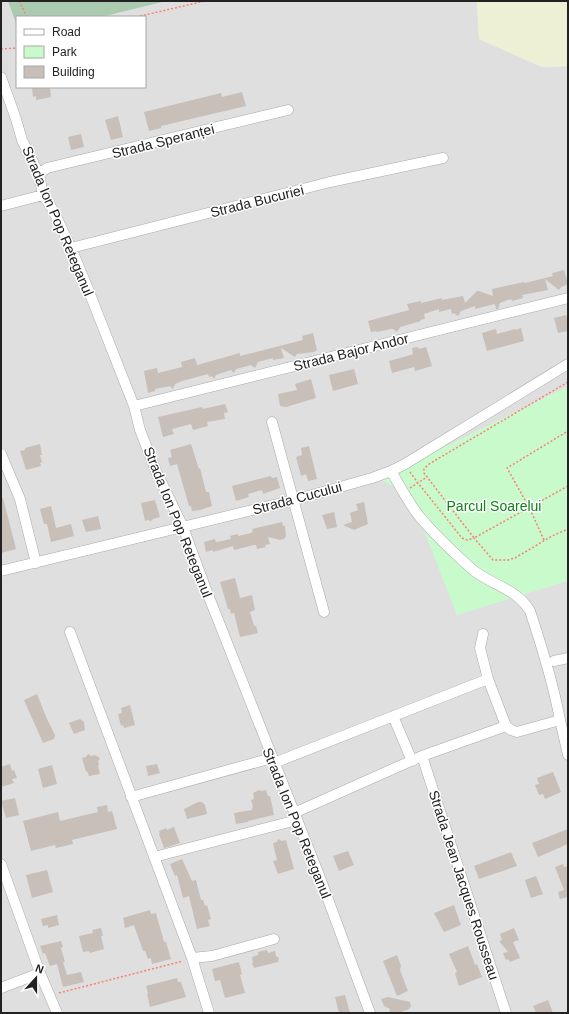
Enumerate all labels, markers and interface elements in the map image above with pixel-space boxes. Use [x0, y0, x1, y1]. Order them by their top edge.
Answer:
legend [16, 16, 146, 88]
text: Road [52, 25, 81, 39]
text: Park [52, 45, 78, 59]
text: Building [52, 65, 95, 79]
street label: Strada Speranței [110, 121, 216, 161]
street label: Strada Ion Pop Reteganul [19, 144, 97, 298]
street label: Strada Bucuriei [209, 182, 305, 220]
street label: Strada Bajor Andor [292, 330, 411, 374]
street label: Strada Ion Pop Reteganul [140, 444, 216, 600]
street label: Strada Cucului [251, 478, 343, 518]
park label: Parcul Soarelui [447, 498, 541, 514]
street label: Strada Ion Pop Reteganul [259, 745, 335, 901]
street label: Strada Jean Jacques Rousseau [426, 788, 502, 982]
north arrow [16, 958, 56, 998]
text: N [34, 962, 45, 976]

